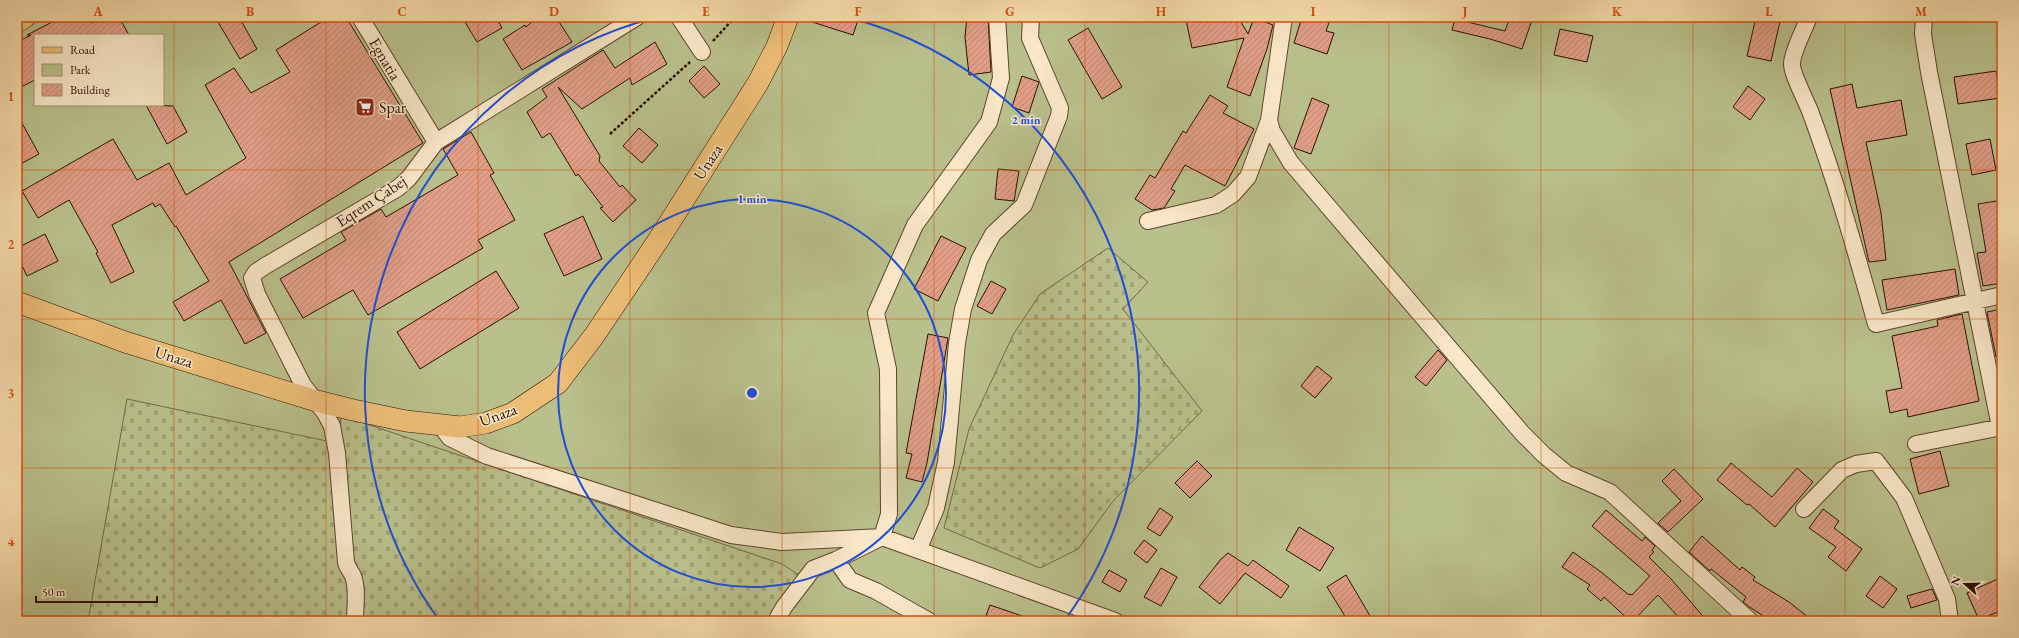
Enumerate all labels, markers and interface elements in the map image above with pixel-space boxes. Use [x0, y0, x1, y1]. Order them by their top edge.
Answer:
text: A [92, 3, 103, 20]
text: B [246, 3, 254, 20]
text: C [397, 3, 407, 20]
text: D [549, 3, 559, 20]
text: E [702, 3, 710, 20]
text: F [854, 3, 862, 20]
text: G [1005, 3, 1015, 20]
text: H [1156, 3, 1167, 20]
text: I [1311, 3, 1316, 20]
text: J [1461, 3, 1468, 20]
text: K [1612, 3, 1623, 20]
text: L [1765, 3, 1773, 20]
text: M [1915, 3, 1927, 20]
legend [34, 34, 164, 106]
street label: Egnatia [364, 34, 406, 85]
text: Road [70, 42, 96, 58]
text: Park [70, 62, 91, 78]
text: Building [70, 82, 111, 98]
text: 1 [8, 88, 15, 105]
supermarket icon: Spar [354, 96, 376, 118]
place label: Spar [379, 97, 407, 118]
text: 2 min [1011, 112, 1041, 128]
street label: Unaza [689, 140, 728, 184]
street label: Eqrem Çabej [332, 170, 410, 232]
text: 1 min [737, 191, 767, 207]
text: 2 [8, 236, 15, 253]
street label: Unaza [152, 341, 196, 373]
text: 3 [8, 385, 15, 402]
centre of rings [745, 386, 759, 400]
street label: Unaza [476, 398, 520, 431]
text: 4 [8, 533, 15, 550]
north arrow [1945, 564, 1985, 604]
text: N [1948, 574, 1964, 587]
scale bar [36, 578, 157, 604]
text: 50 m [42, 584, 66, 600]

